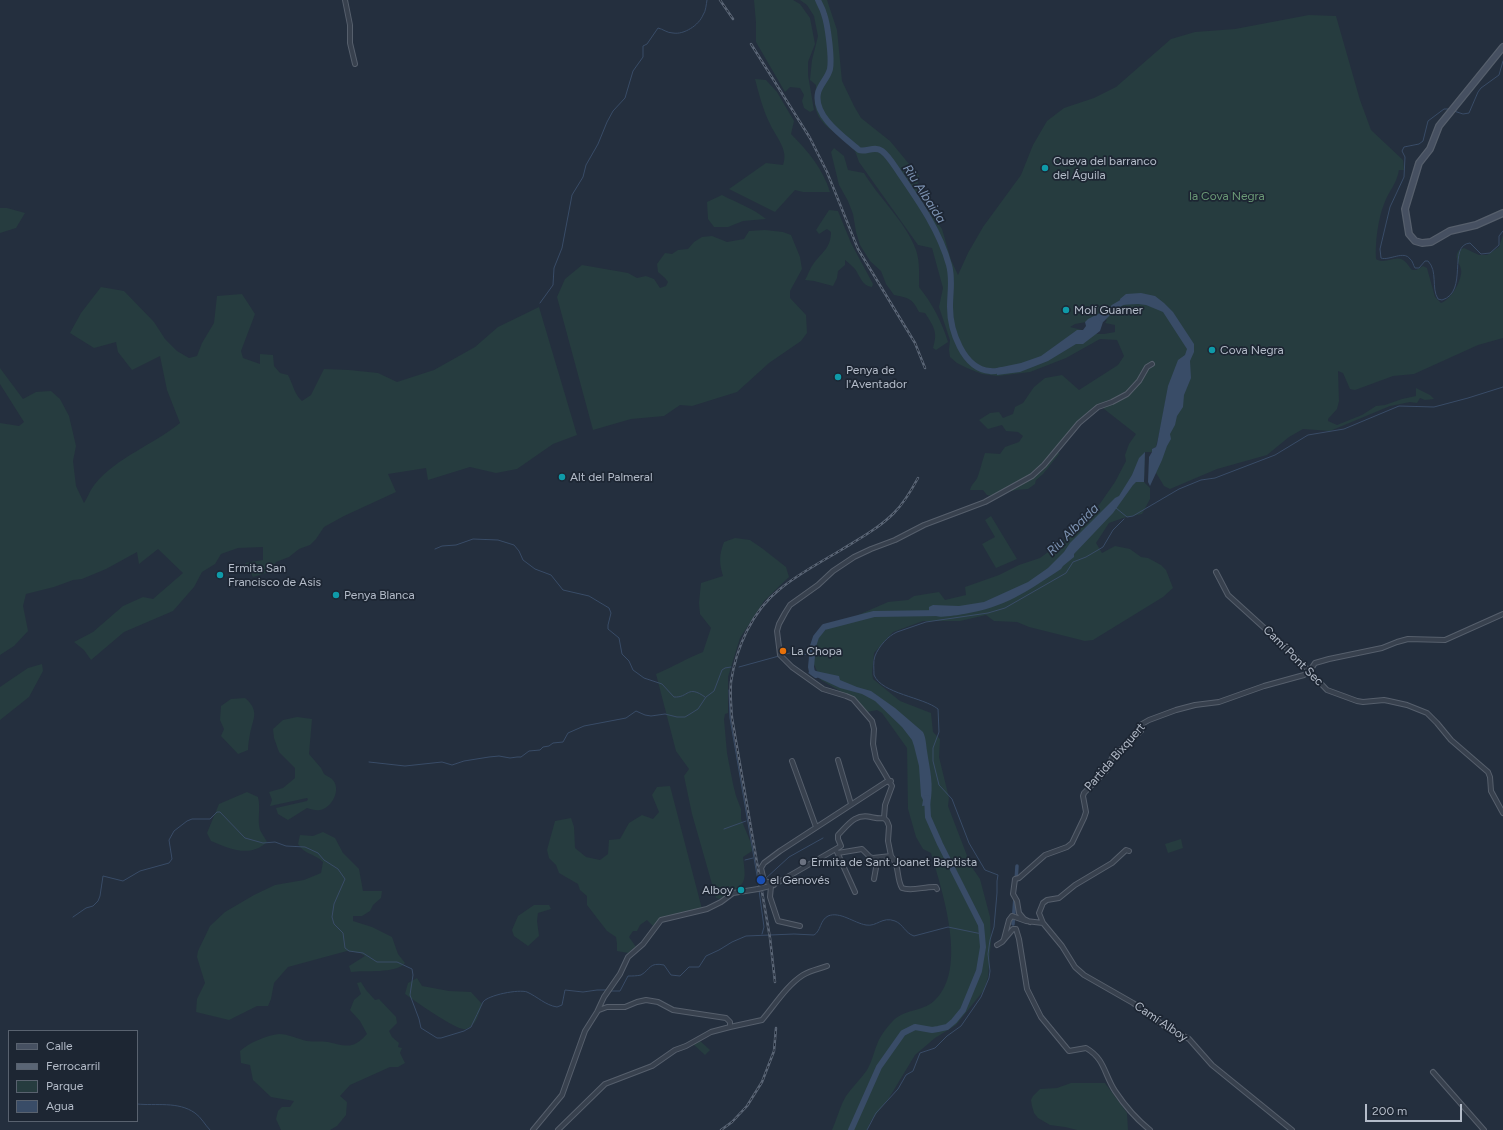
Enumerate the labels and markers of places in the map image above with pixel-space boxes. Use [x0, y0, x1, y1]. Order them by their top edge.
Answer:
place label: Cueva del barranco del Águila [1053, 154, 1157, 182]
marker: Cueva del barranco del Águila [1040, 163, 1050, 173]
place label: Molí Guarner [1074, 303, 1143, 317]
marker: Molí Guarner [1061, 305, 1071, 315]
place label: Cova Negra [1220, 343, 1284, 357]
marker: Cova Negra [1207, 345, 1217, 355]
place label: Penya de l'Aventador [846, 363, 907, 391]
marker: Penya de l'Aventador [833, 372, 843, 382]
place label: Alt del Palmeral [570, 470, 653, 484]
marker: Alt del Palmeral [557, 472, 567, 482]
place label: Ermita San Francisco de Asis [228, 561, 321, 589]
marker: Ermita San Francisco de Asis [215, 570, 225, 580]
place label: Penya Blanca [344, 588, 415, 602]
marker: Penya Blanca [331, 590, 341, 600]
place label: La Chopa [791, 644, 842, 658]
marker: La Chopa [778, 646, 788, 656]
place label: Ermita de Sant Joanet Baptista [811, 855, 977, 869]
marker: Ermita de Sant Joanet Baptista [798, 857, 808, 867]
place label: el Genovés [770, 873, 830, 887]
marker: el Genovés [755, 874, 767, 886]
place label: Alboy [702, 883, 733, 897]
marker: Alboy [736, 885, 746, 895]

